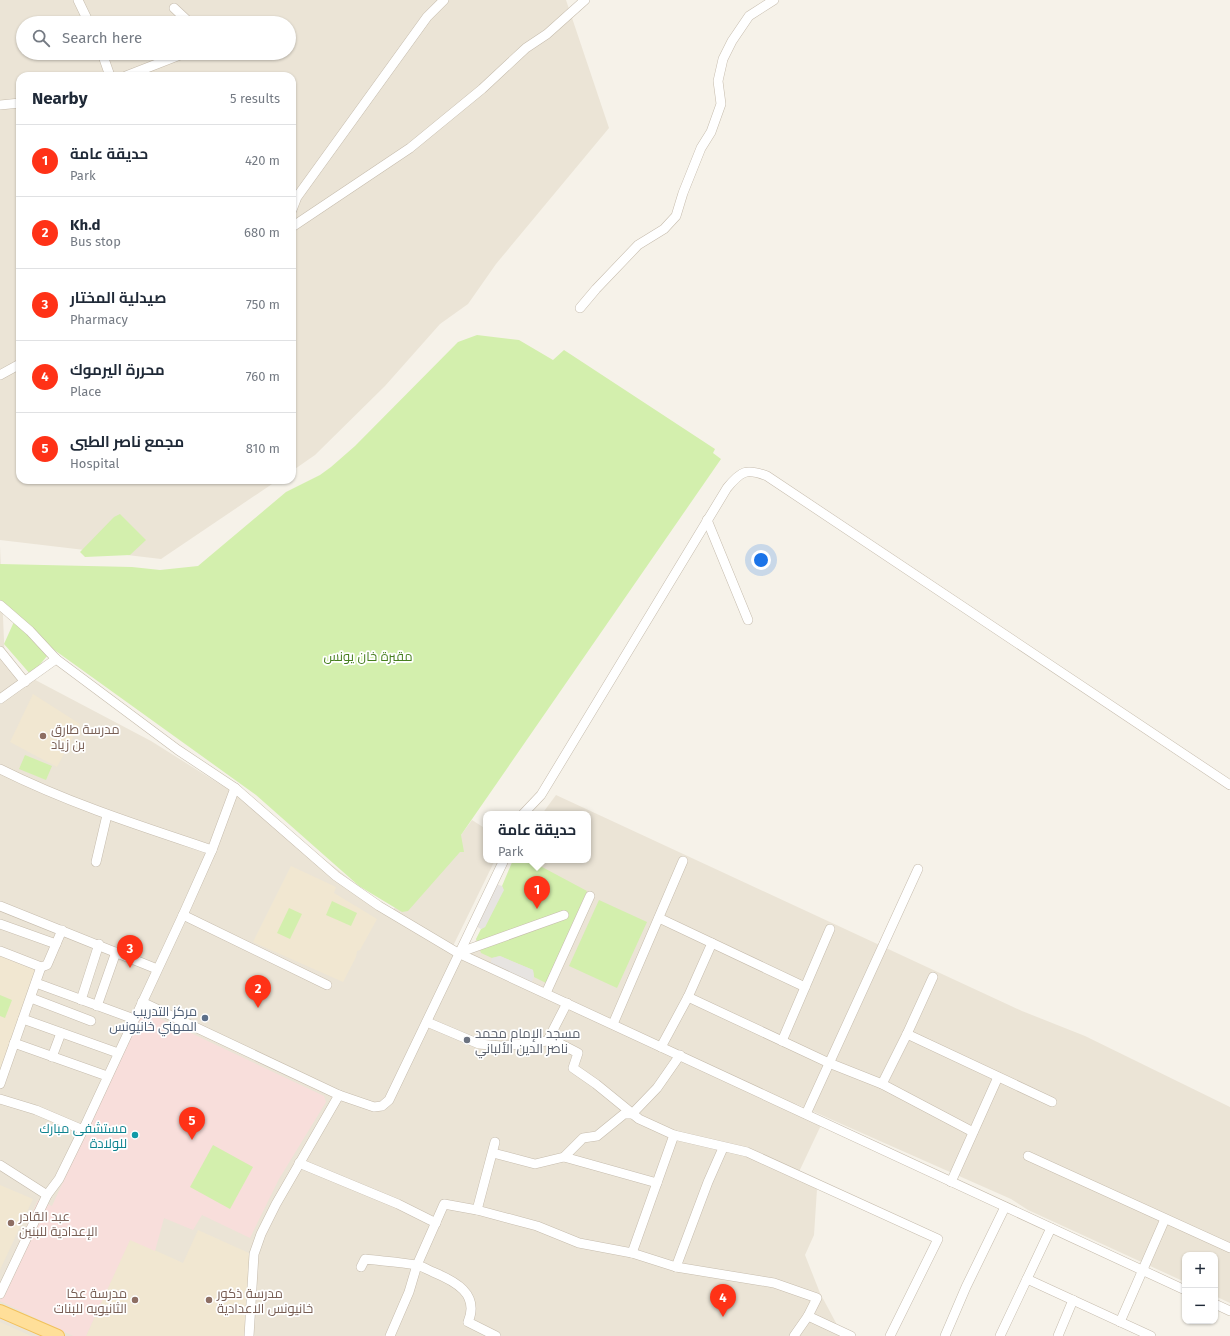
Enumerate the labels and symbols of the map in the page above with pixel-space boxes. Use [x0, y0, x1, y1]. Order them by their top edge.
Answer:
your location [751, 550, 771, 570]
park label: مقبرة خان يونس [323, 649, 413, 664]
place label: مدرسة طارق بن زياد [51, 722, 120, 752]
marker: مدرسة طارق بن زياد [38, 731, 48, 741]
pin: 1 [524, 876, 550, 909]
pin: 3 [117, 935, 143, 968]
pin: 2 [245, 975, 271, 1008]
place label: مركز التدريب المهني خانيونس [109, 1004, 197, 1037]
marker: مركز التدريب المهني خانيونس [200, 1013, 210, 1023]
place label: مسجد الإمام محمد ناصر الدين الألباني [475, 1026, 580, 1059]
marker: مسجد الإمام محمد ناصر الدين الألباني [462, 1035, 472, 1045]
pin: 5 [179, 1107, 205, 1140]
place label: مستشفى مبارك للولادة [40, 1121, 127, 1151]
marker: مستشفى مبارك للولادة [130, 1130, 140, 1140]
place label: عبد القادر الإعدادية للبنين [18, 1209, 98, 1240]
marker: عبد القادر الإعدادية للبنين [6, 1218, 16, 1228]
pin: 4 [710, 1284, 736, 1317]
place label: مدرسة عكا الثانيويه للبنات [54, 1286, 127, 1316]
place label: مدرسة ذكور خانيونس الاعدادية [216, 1286, 313, 1316]
marker: مدرسة عكا الثانيويه للبنات [130, 1295, 140, 1305]
marker: مدرسة ذكور خانيونس الاعدادية [204, 1295, 214, 1305]

